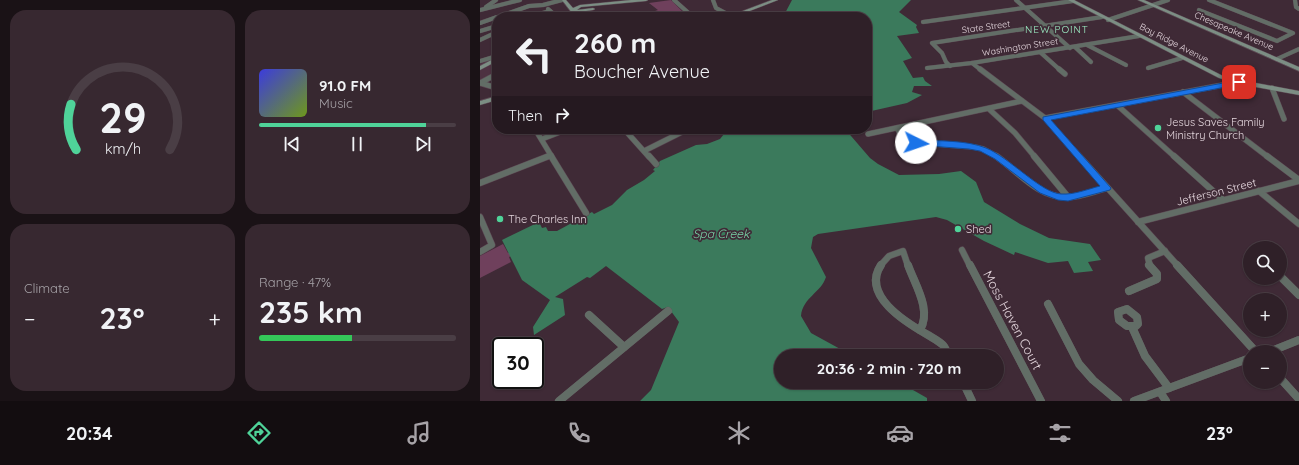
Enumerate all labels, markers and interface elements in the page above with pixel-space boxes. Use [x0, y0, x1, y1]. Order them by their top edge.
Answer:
street label: Chesapeake Avenue [1193, 9, 1275, 52]
street label: State Street [961, 18, 1011, 35]
street label: Bay Ridge Avenue [1138, 20, 1211, 65]
district label: NEW POINT [1025, 23, 1089, 36]
text: 260 m [574, 25, 656, 60]
icon: left [508, 28, 560, 80]
street label: Washington Street [981, 35, 1059, 58]
text: Boucher Avenue [574, 60, 710, 83]
pin [1222, 65, 1256, 99]
icon: arrive [1228, 71, 1250, 93]
text: 91.0 FM [319, 76, 371, 95]
text: 29 [99, 91, 146, 143]
text: Music [319, 95, 353, 111]
icon: right [551, 104, 573, 126]
text: Then [508, 106, 543, 125]
place label: Jesus Saves Family Ministry Church [1166, 115, 1265, 142]
position arrow [895, 122, 937, 164]
marker: Jesus Saves Family Ministry Church [1153, 123, 1163, 133]
icon: previous [281, 133, 303, 155]
icon: pause [346, 133, 368, 155]
icon: next [412, 133, 434, 155]
text: km/h [104, 140, 141, 158]
street label: Jefferson Street [1174, 175, 1258, 209]
place label: The Charles Inn [508, 212, 587, 226]
marker: The Charles Inn [495, 214, 505, 224]
place label: Shed [966, 222, 991, 236]
marker: Shed [953, 224, 963, 234]
water label: Spa Creek [693, 226, 751, 241]
map controls [1243, 241, 1287, 389]
button: search [1243, 241, 1287, 285]
street label: Moss Haven Court [980, 268, 1046, 372]
text: Range · 47% [259, 274, 331, 290]
text: Climate [24, 280, 70, 296]
text: 235 km [259, 293, 363, 331]
button: + [1243, 293, 1287, 337]
text: 23° [100, 299, 145, 337]
text: − [24, 305, 35, 333]
text: + [209, 305, 221, 333]
speed limit sign: 30 [492, 337, 544, 389]
button: − [1243, 345, 1287, 389]
text: 20:36 · 2 min · 720 m [817, 359, 961, 378]
icon: directions [245, 419, 273, 447]
icon: music [405, 419, 433, 447]
icon: phone [565, 419, 593, 447]
icon: climate [725, 419, 753, 447]
icon: car [886, 419, 914, 447]
icon: filters [1046, 419, 1074, 447]
text: 20:34 [66, 422, 113, 445]
text: 23° [1206, 422, 1233, 445]

